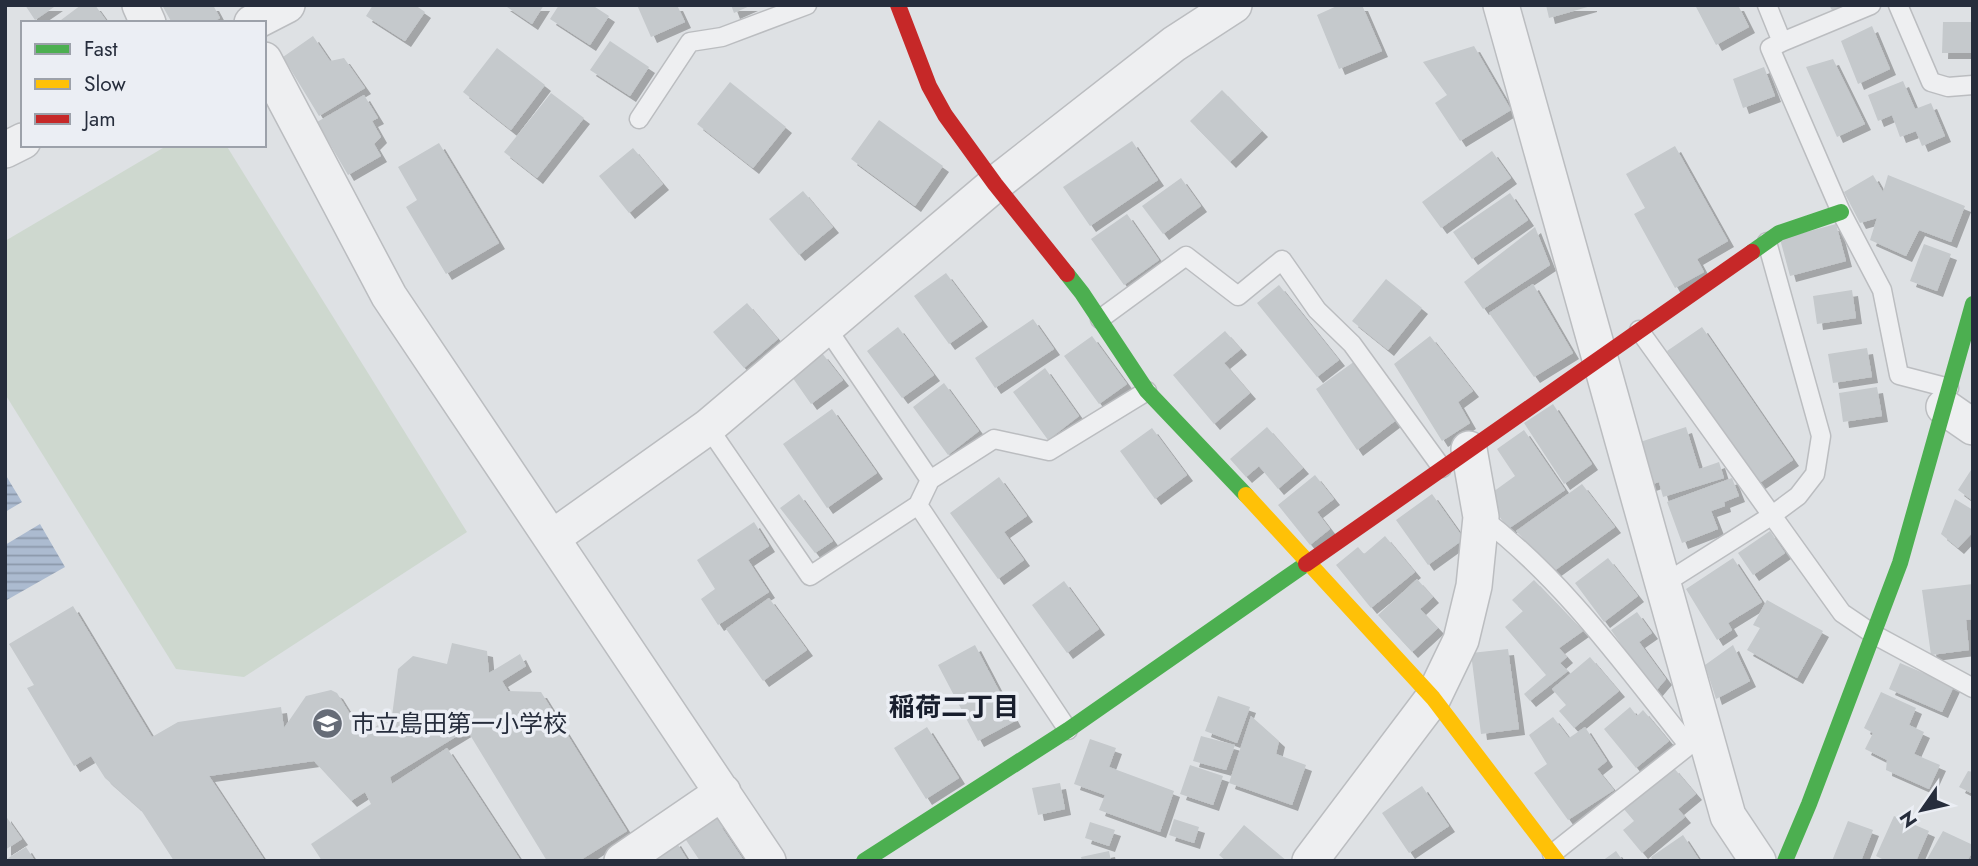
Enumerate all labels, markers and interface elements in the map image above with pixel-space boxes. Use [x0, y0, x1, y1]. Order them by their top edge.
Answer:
legend [21, 21, 266, 147]
text: Fast [84, 34, 117, 64]
text: Slow [84, 69, 126, 99]
text: Jam [81, 104, 116, 134]
district label: 稲荷二丁目 [889, 688, 1019, 726]
place label: 市立島田第一小学校 [351, 706, 567, 741]
school or university icon: 市立島田第一小学校 [311, 707, 345, 741]
north arrow [1887, 775, 1957, 845]
text: N [1893, 805, 1924, 833]

